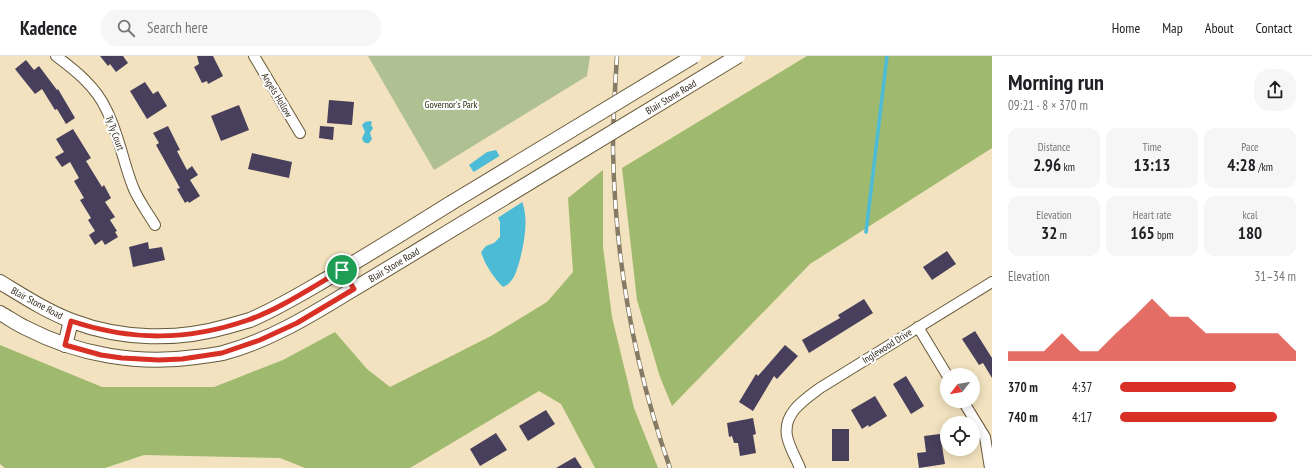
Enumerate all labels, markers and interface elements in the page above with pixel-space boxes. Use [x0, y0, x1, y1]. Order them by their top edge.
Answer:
search box [101, 10, 381, 46]
text: Kadence [20, 16, 77, 40]
icon: search [115, 17, 137, 39]
text: Search here [147, 18, 208, 37]
text: Home [1112, 19, 1140, 37]
text: Map [1162, 19, 1183, 37]
text: About [1205, 19, 1234, 37]
text: Contact [1256, 19, 1292, 37]
text: Morning run [1008, 68, 1104, 96]
button: share [1254, 69, 1296, 111]
street label: Angels Hollow [259, 70, 295, 120]
street label: Blair Stone Road [643, 77, 699, 117]
text: 09:21 · 8 × 370 m [1008, 97, 1088, 114]
park label: Governor's Park [425, 98, 478, 111]
street label: Ty Ty Court [103, 114, 127, 153]
text: Distance [1038, 140, 1070, 154]
text: Time [1142, 140, 1162, 154]
text: Pace [1241, 140, 1259, 154]
text: 2.96 [1033, 154, 1061, 176]
text: 13:13 [1134, 154, 1170, 176]
text: 4:28 [1227, 154, 1256, 176]
text: km [1061, 160, 1075, 174]
text: /km [1256, 160, 1273, 174]
text: Elevation [1036, 208, 1072, 222]
text: Heart rate [1133, 208, 1171, 222]
text: kcal [1242, 208, 1258, 222]
text: 32 [1041, 222, 1057, 244]
text: 165 [1130, 222, 1155, 244]
text: 180 [1238, 222, 1262, 244]
text: m [1057, 228, 1067, 242]
text: bpm [1155, 228, 1174, 242]
street label: Blair Stone Road [366, 245, 422, 285]
pin [325, 253, 359, 287]
icon: arrive [331, 259, 353, 281]
text: Elevation [1008, 268, 1050, 285]
text: 31–34 m [1254, 268, 1296, 285]
street label: Blair Stone Road [9, 284, 65, 322]
street label: Inglewood Drive [860, 326, 914, 366]
north arrow [940, 368, 980, 408]
map controls [940, 368, 980, 456]
text: 370 m [1008, 379, 1038, 396]
text: 4:37 [1072, 379, 1092, 396]
text: 740 m [1008, 409, 1038, 426]
text: 4:17 [1072, 409, 1092, 426]
button: locate [940, 416, 980, 456]

